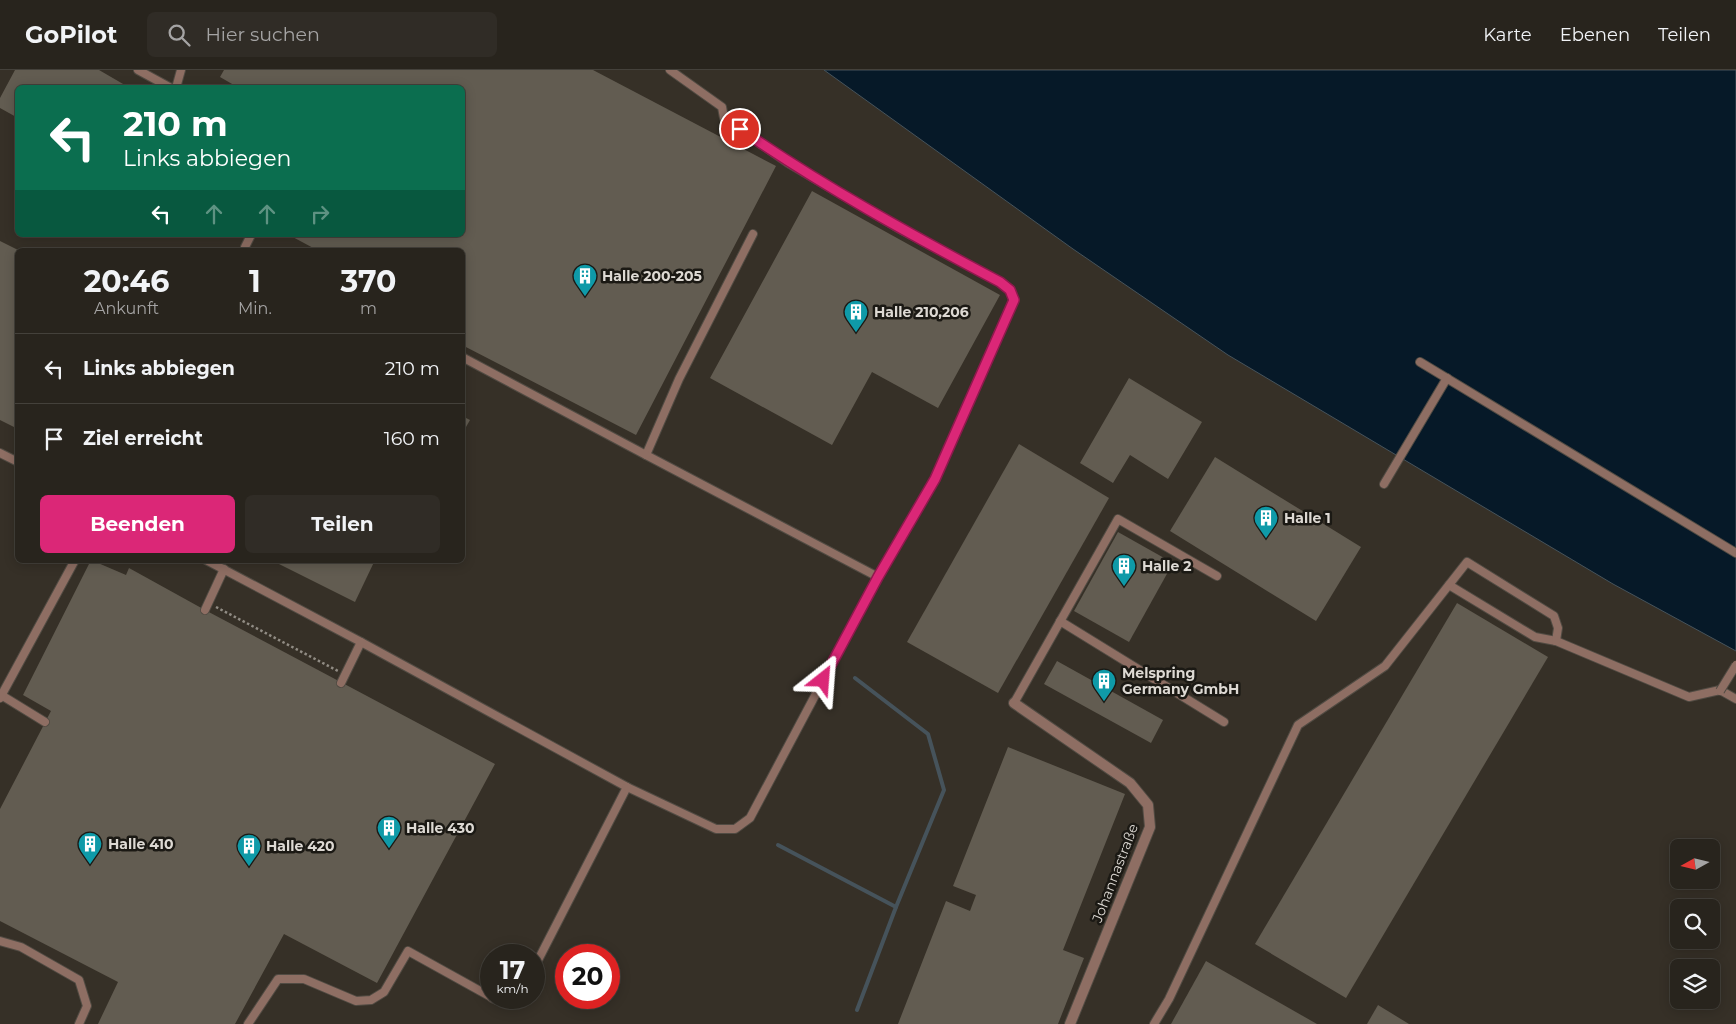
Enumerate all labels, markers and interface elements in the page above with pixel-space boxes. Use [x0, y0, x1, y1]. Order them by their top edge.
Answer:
search box [147, 12, 497, 57]
text: GoPilot [25, 20, 117, 49]
icon: search [165, 21, 193, 49]
text: Hier suchen [205, 23, 320, 46]
text: Karte [1483, 24, 1532, 46]
text: Ebenen [1560, 24, 1630, 46]
text: Teilen [1658, 24, 1711, 46]
text: 210 m [123, 102, 228, 145]
icon: left [40, 105, 105, 170]
pin [719, 108, 761, 150]
icon: arrive [726, 115, 754, 143]
text: Links abbiegen [123, 145, 291, 172]
icon: left [147, 200, 175, 228]
icon: ahead [200, 200, 228, 228]
icon: ahead [253, 200, 281, 228]
icon: right [306, 200, 334, 228]
text: 20:46 [84, 263, 169, 300]
text: 1 [249, 263, 261, 300]
text: 370 [340, 263, 396, 300]
building icon: Halle 200-205 [572, 263, 598, 297]
place label: Halle 200-205 [602, 267, 702, 285]
text: Ankunft [94, 299, 159, 318]
text: Min. [238, 299, 272, 318]
text: m [360, 299, 377, 318]
building icon: Halle 210,206 [843, 299, 869, 333]
place label: Halle 210,206 [874, 303, 969, 321]
icon: left [40, 355, 68, 383]
text: Links abbiegen [83, 357, 235, 380]
text: 210 m [385, 357, 440, 380]
icon: arrive [40, 425, 68, 453]
text: Ziel erreicht [83, 427, 203, 450]
text: 160 m [384, 427, 440, 450]
button: Beenden [40, 495, 235, 553]
button: Teilen [245, 495, 440, 553]
building icon: Halle 1 [1253, 505, 1279, 539]
place label: Halle 1 [1284, 509, 1331, 527]
building icon: Halle 2 [1111, 553, 1137, 587]
place label: Halle 2 [1142, 557, 1191, 575]
position arrow [796, 653, 848, 705]
place label: Melspring Germany GmbH [1122, 664, 1239, 698]
building icon: Melspring Germany GmbH [1091, 668, 1117, 702]
building icon: Halle 430 [376, 815, 402, 849]
place label: Halle 430 [406, 819, 475, 837]
street label: Johannastraße [1088, 821, 1142, 926]
building icon: Halle 410 [77, 831, 103, 865]
building icon: Halle 420 [236, 833, 262, 867]
place label: Halle 410 [108, 835, 173, 853]
place label: Halle 420 [266, 837, 335, 855]
north arrow [1670, 839, 1720, 889]
map controls [1670, 839, 1720, 1009]
button: search [1670, 899, 1720, 949]
speed limit sign: 20 [555, 944, 620, 1009]
text: 17 [500, 955, 525, 985]
button: layers [1670, 959, 1720, 1009]
text: km/h [496, 981, 529, 996]

